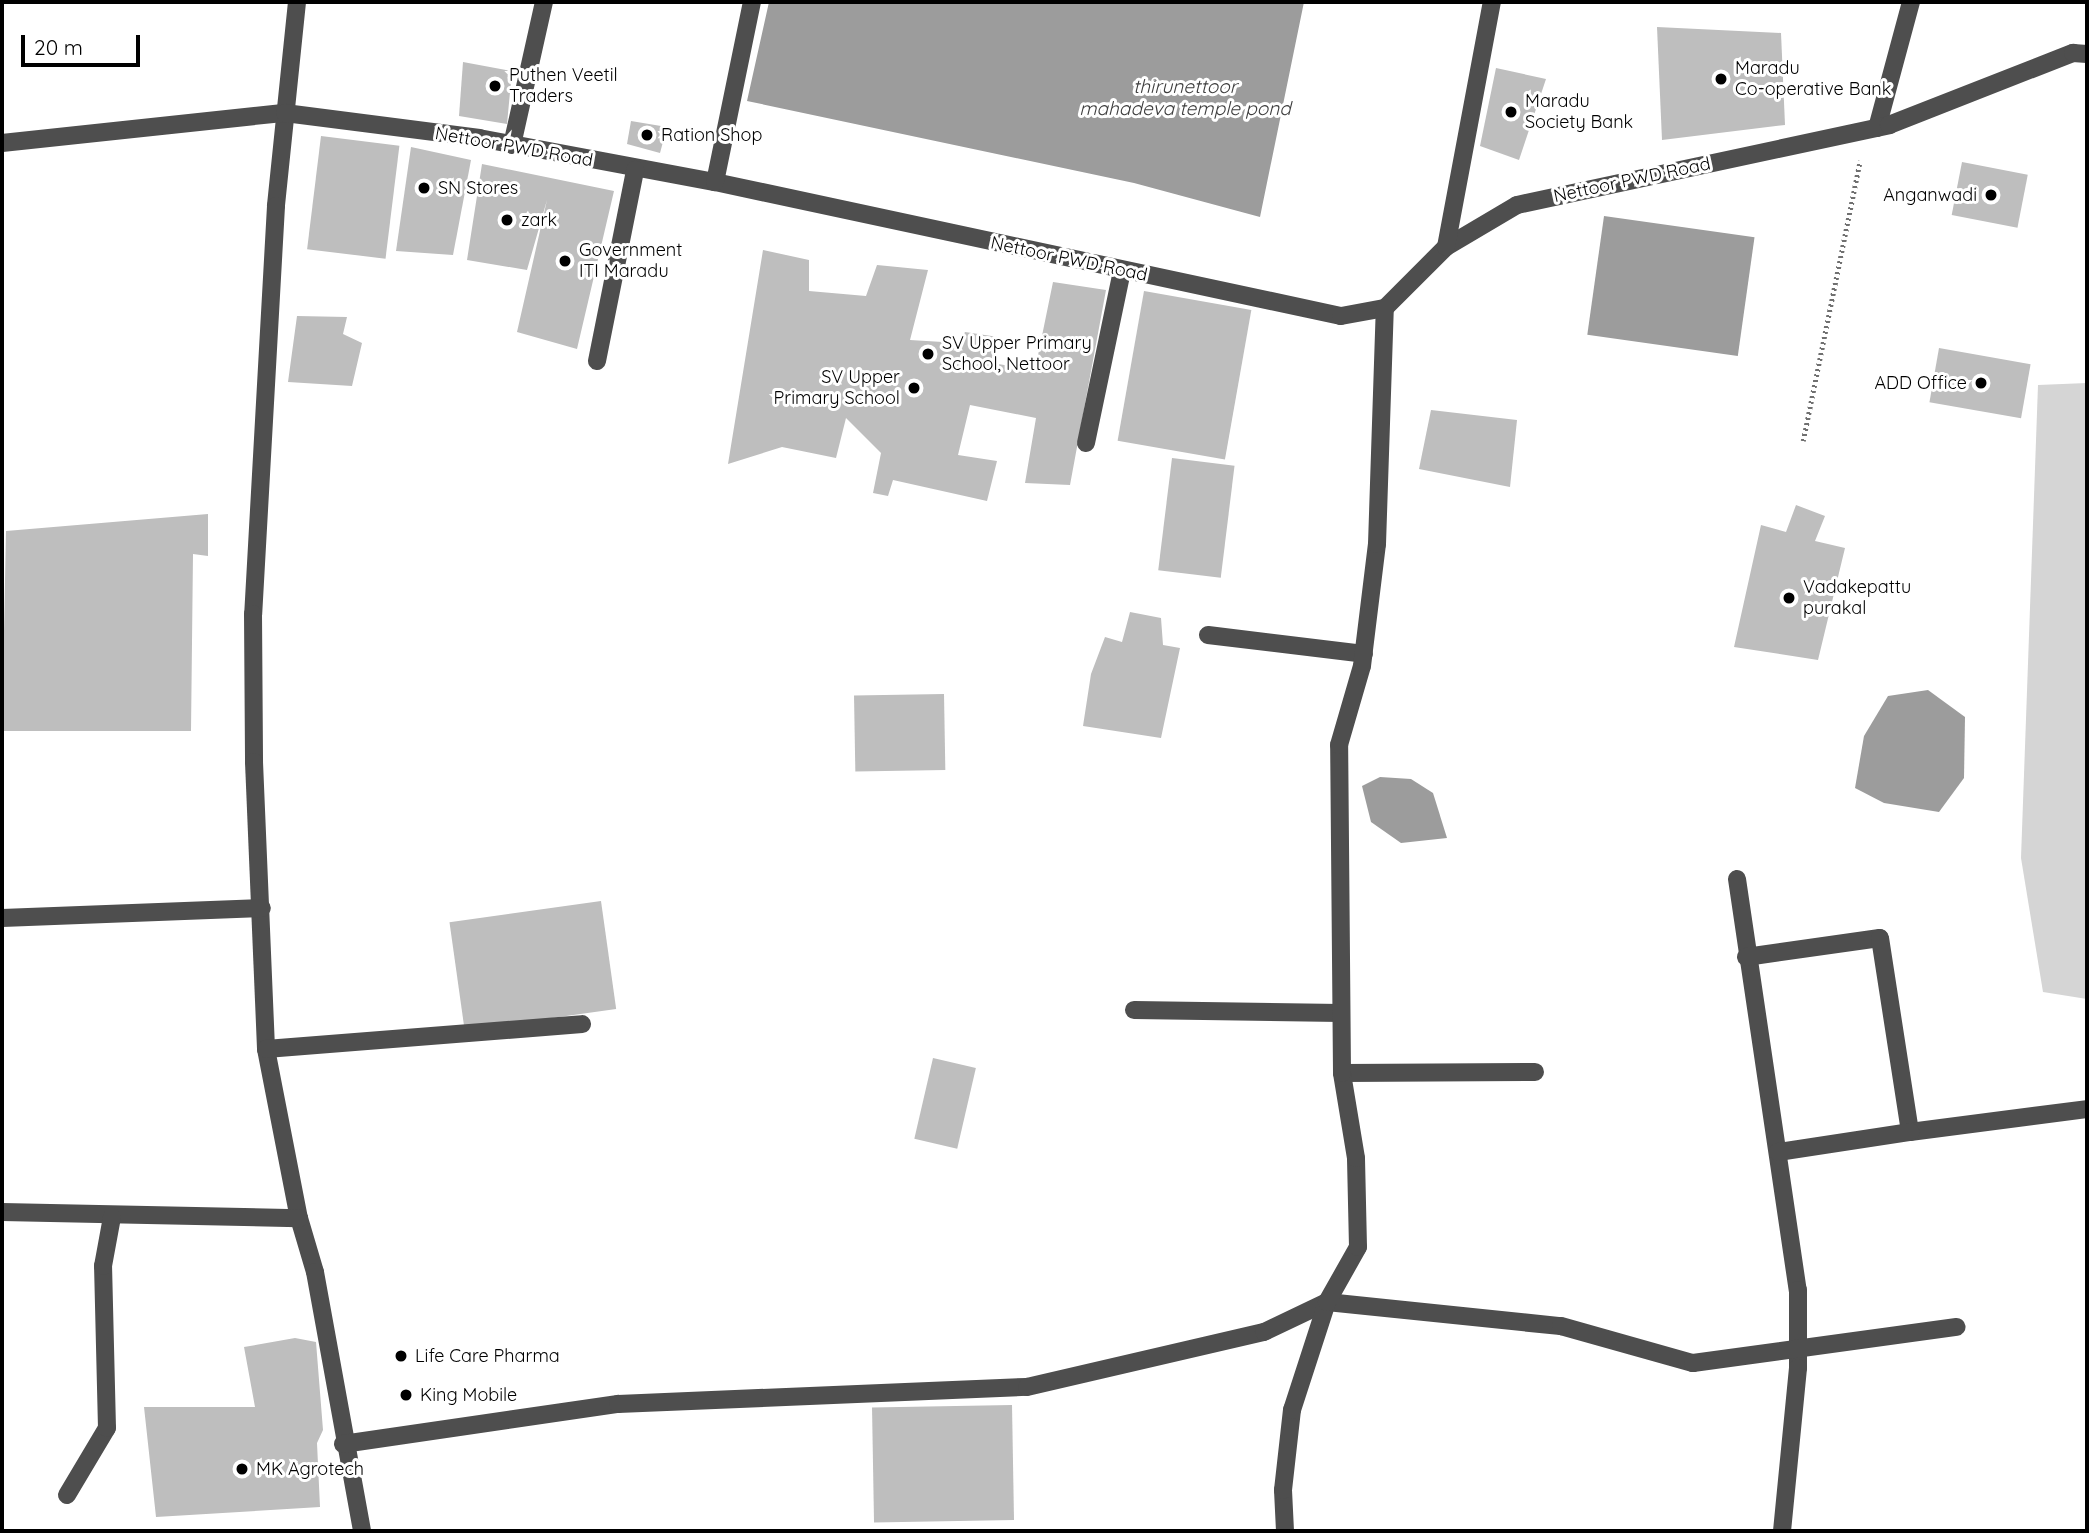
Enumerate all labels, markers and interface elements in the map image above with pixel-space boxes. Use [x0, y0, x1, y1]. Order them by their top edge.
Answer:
scale bar [24, 21, 144, 65]
text: 20 m [34, 34, 83, 60]
place label: Maradu Co-operative Bank [1735, 58, 1891, 100]
place label: Puthen Veetil Traders [509, 65, 618, 108]
marker: Maradu Co-operative Bank [1713, 71, 1729, 87]
water label: thirunettoor mahadeva temple pond [1079, 76, 1291, 120]
marker: Puthen Veetil Traders [487, 78, 503, 94]
place label: Maradu Society Bank [1525, 91, 1633, 134]
marker: Maradu Society Bank [1503, 104, 1519, 120]
street label: Nettoor PWD Road [433, 122, 595, 172]
place label: Ration Shop [661, 124, 762, 146]
marker: Ration Shop [639, 127, 655, 143]
street label: Nettoor PWD Road [1552, 153, 1712, 207]
place label: SN Stores [438, 177, 518, 199]
marker: SN Stores [416, 180, 432, 196]
place label: Anganwadi [1883, 184, 1977, 206]
marker: Anganwadi [1983, 187, 1999, 203]
place label: zark [521, 209, 557, 231]
marker: zark [499, 212, 515, 228]
street label: Nettoor PWD Road [989, 232, 1149, 286]
place label: Government ITI Maradu [579, 240, 682, 282]
marker: Government ITI Maradu [557, 253, 573, 269]
place label: SV Upper Primary School, Nettoor [942, 333, 1092, 376]
marker: SV Upper Primary School, Nettoor [920, 346, 936, 362]
place label: SV Upper Primary School [774, 367, 900, 410]
place label: ADD Office [1874, 372, 1967, 394]
marker: ADD Office [1973, 375, 1989, 391]
marker: SV Upper Primary School [906, 380, 922, 396]
place label: Vadakepattu purakal [1803, 577, 1911, 620]
marker: Vadakepattu purakal [1781, 590, 1797, 606]
place label: Life Care Pharma [415, 1345, 560, 1367]
marker: Life Care Pharma [393, 1348, 409, 1364]
place label: King Mobile [420, 1384, 517, 1406]
marker: King Mobile [398, 1387, 414, 1403]
place label: MK Agrotech [256, 1458, 364, 1480]
marker: MK Agrotech [234, 1461, 250, 1477]

